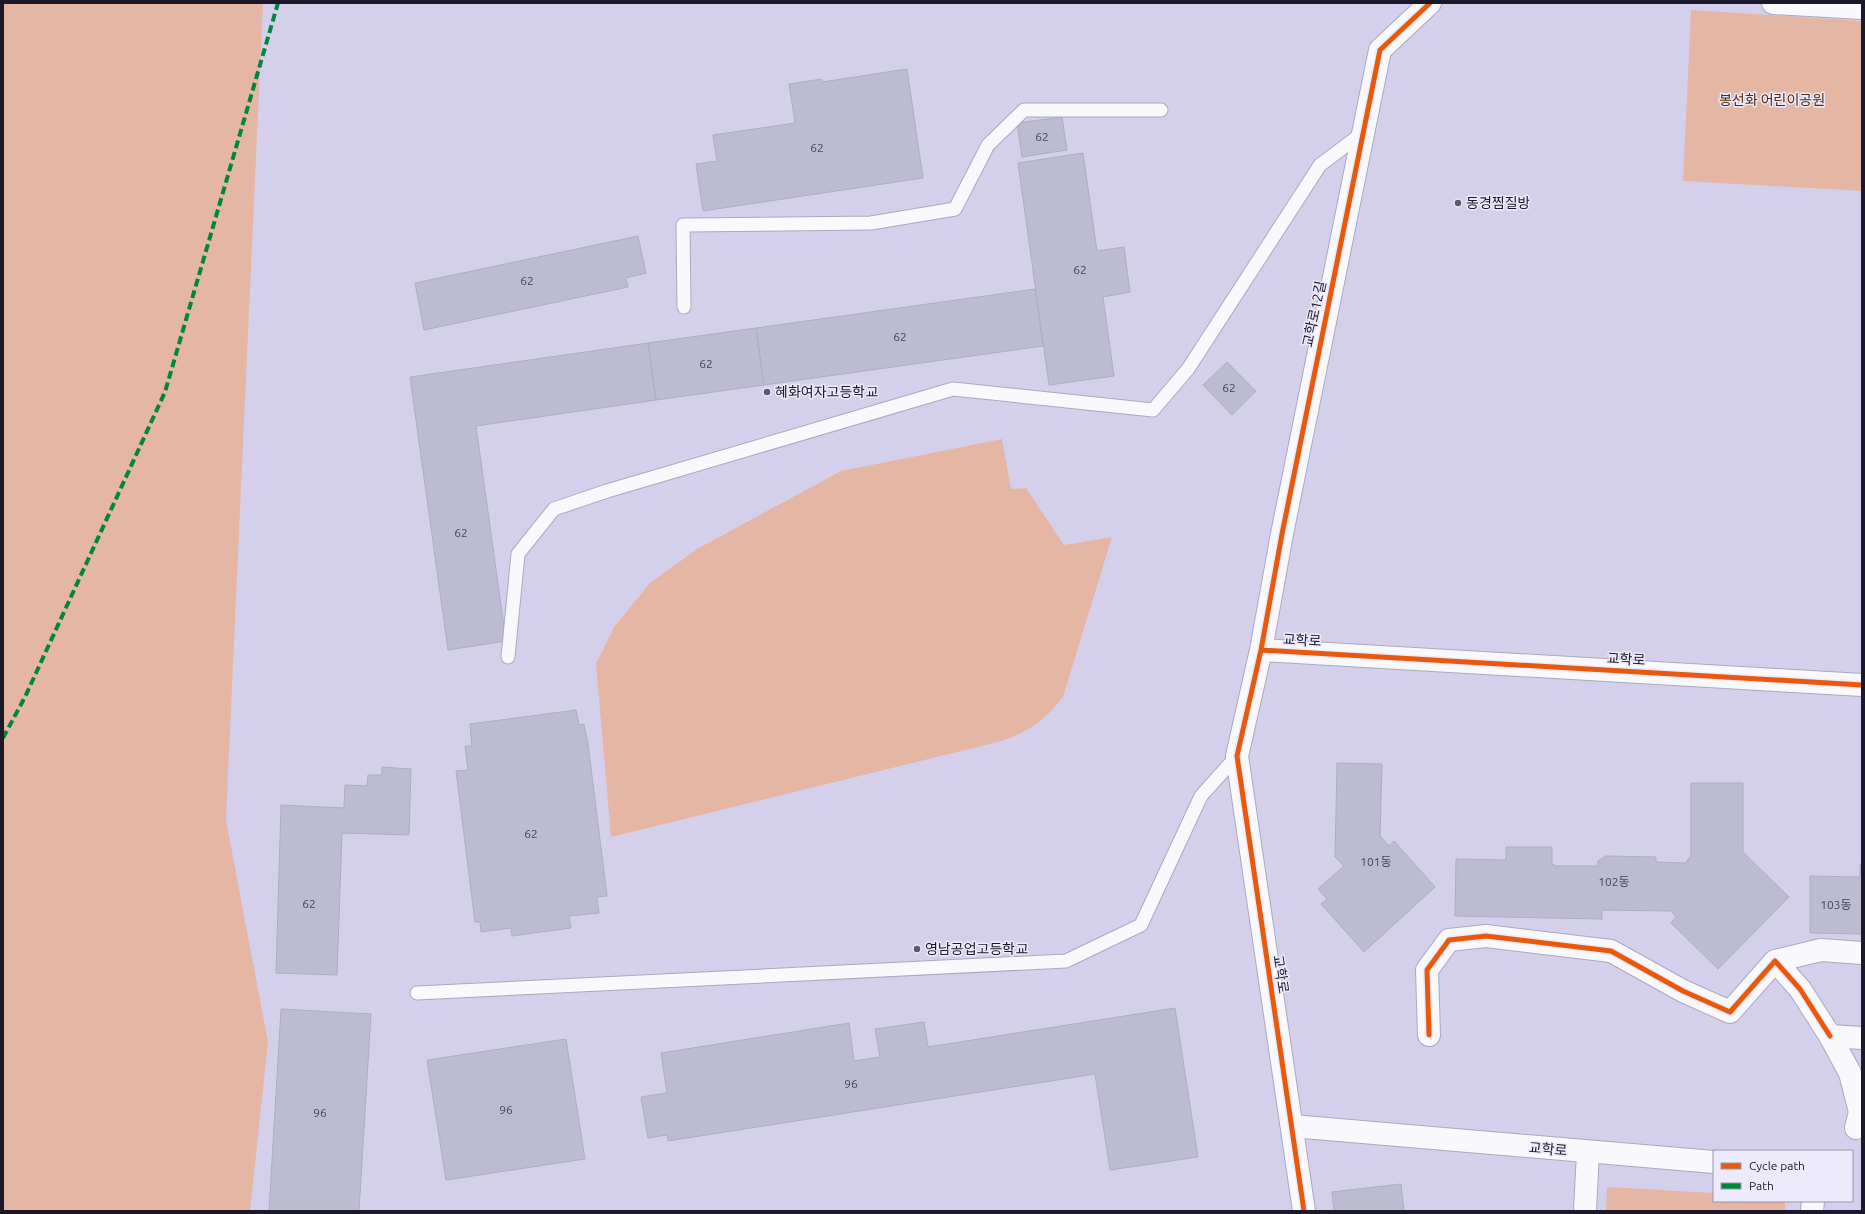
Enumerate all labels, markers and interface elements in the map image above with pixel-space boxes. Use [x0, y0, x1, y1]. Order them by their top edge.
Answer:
park label: 봉선화 어린이공원 [1719, 92, 1825, 108]
house number: 62 [1035, 130, 1049, 143]
house number: 62 [810, 141, 824, 154]
place label: 동경찜질방 [1466, 195, 1531, 211]
marker: 동경찜질방 [1453, 198, 1463, 208]
house number: 62 [1073, 263, 1087, 276]
house number: 62 [520, 274, 534, 287]
street label: 교학로12길 [1299, 279, 1329, 349]
house number: 62 [893, 330, 907, 343]
house number: 62 [699, 357, 713, 370]
house number: 62 [1222, 381, 1236, 394]
place label: 혜화여자고등학교 [775, 384, 878, 400]
marker: 혜화여자고등학교 [762, 387, 772, 397]
house number: 62 [454, 526, 468, 539]
street label: 교학로 [1282, 631, 1322, 649]
street label: 교학로 [1606, 650, 1646, 668]
house number: 62 [524, 827, 538, 840]
house number: 101동 [1360, 855, 1392, 868]
house number: 102동 [1598, 875, 1630, 888]
house number: 62 [302, 897, 316, 910]
house number: 103동 [1820, 898, 1852, 911]
place label: 영남공업고등학교 [925, 941, 1028, 957]
marker: 영남공업고등학교 [912, 944, 922, 954]
street label: 교학로 [1270, 954, 1292, 994]
house number: 96 [844, 1077, 858, 1090]
house number: 96 [499, 1103, 513, 1116]
house number: 96 [313, 1106, 327, 1119]
street label: 교학로 [1528, 1139, 1568, 1159]
legend [1713, 1150, 1853, 1202]
text: Cycle path [1749, 1159, 1805, 1172]
text: Path [1749, 1179, 1774, 1192]

